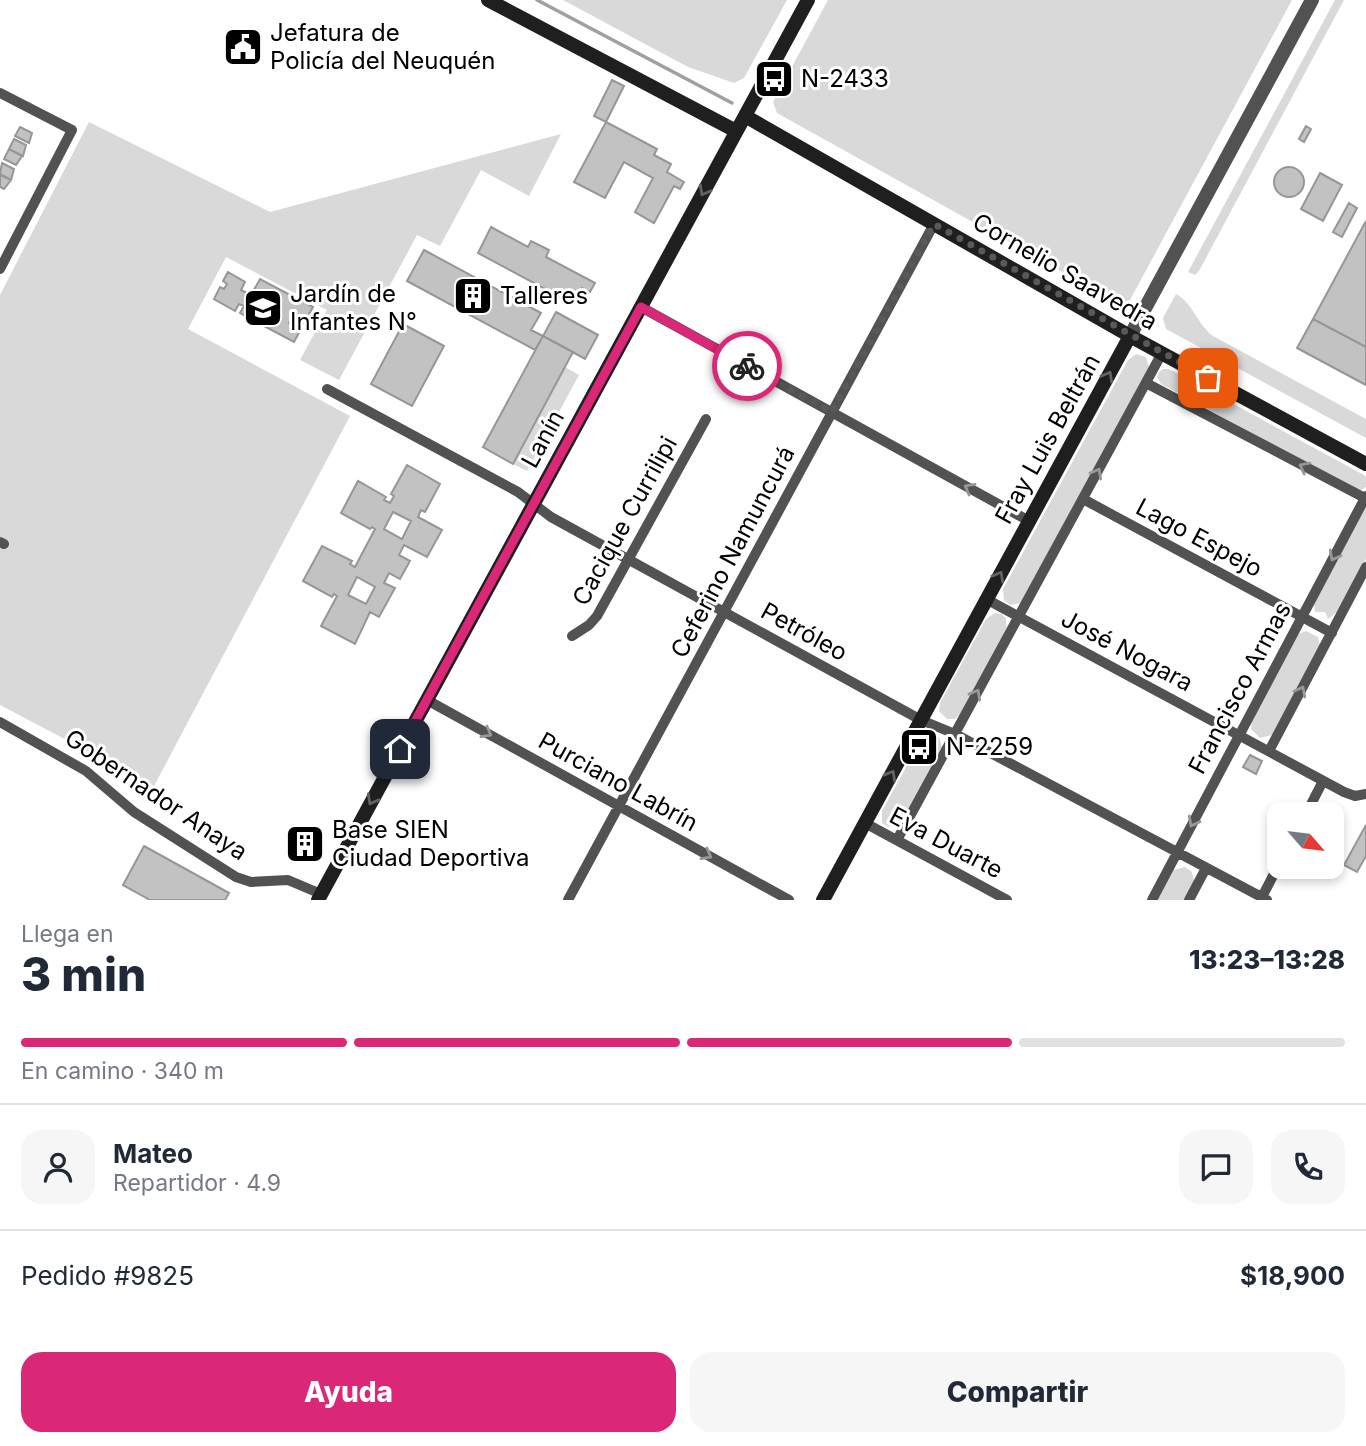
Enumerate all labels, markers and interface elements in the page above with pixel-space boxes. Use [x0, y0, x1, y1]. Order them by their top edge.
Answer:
place label: Jefatura de Policía del Neuquén [270, 18, 496, 75]
public building icon: Jefatura de Policía del Neuquén [222, 26, 264, 68]
bus stop icon: N-2433 [753, 58, 795, 100]
place label: N-2433 [801, 64, 889, 93]
one-way arrow [698, 184, 712, 197]
street label: Cornelio Saavedra [968, 207, 1163, 336]
building icon: Talleres [452, 275, 494, 317]
place label: Jardín de Infantes N° [290, 279, 417, 336]
place label: Talleres [500, 281, 588, 310]
school or university icon: Jardín de Infantes N° [242, 287, 284, 329]
courier [712, 331, 782, 401]
icon: bike [728, 347, 766, 385]
pin [1178, 348, 1238, 408]
street label: Fray Luis Beltrán [989, 349, 1106, 529]
icon: bag [1189, 359, 1227, 397]
one-way arrow [1100, 370, 1113, 383]
street label: Lanín [515, 405, 570, 473]
street label: Cacique Currilipi [566, 431, 683, 610]
street label: Ceferino Namuncurá [664, 441, 801, 663]
one-way arrow [1299, 461, 1312, 475]
one-way arrow [1089, 468, 1102, 480]
one-way arrow [964, 483, 977, 496]
street label: Lago Espejo [1131, 492, 1267, 583]
one-way arrow [1329, 549, 1342, 561]
one-way arrow [991, 570, 1004, 583]
street label: Petróleo [756, 596, 852, 667]
street label: Francisco Armas [1182, 597, 1297, 779]
street label: José Nogara [1057, 604, 1198, 697]
one-way arrow [1292, 686, 1306, 698]
one-way arrow [968, 689, 981, 702]
pin [370, 719, 430, 779]
street label: Gobernador Anaya [60, 723, 253, 866]
one-way arrow [479, 725, 492, 738]
street label: Purciano Labrín [534, 726, 703, 837]
bus stop icon: N-2259 [898, 726, 940, 768]
icon: home [381, 730, 419, 768]
place label: N-2259 [946, 732, 1033, 761]
one-way arrow [882, 770, 896, 783]
one-way arrow [367, 793, 380, 805]
street label: Eva Duarte [885, 801, 1008, 884]
north arrow [1267, 802, 1344, 878]
map controls [1267, 802, 1344, 879]
place label: Base SIEN Ciudad Deportiva [332, 815, 529, 872]
one-way arrow [1188, 815, 1201, 827]
building icon: Base SIEN Ciudad Deportiva [284, 823, 326, 865]
one-way arrow [700, 847, 712, 860]
text: Llega en [21, 920, 113, 948]
text: 13:23–13:28 [1189, 944, 1345, 975]
text: 3 min [21, 946, 146, 1002]
text: En camino · 340 m [21, 1057, 224, 1085]
button: person [21, 1130, 95, 1204]
button: chat [1179, 1130, 1253, 1204]
button: phone [1271, 1130, 1345, 1204]
text: Mateo [113, 1138, 193, 1169]
text: Repartidor · 4.9 [113, 1169, 281, 1197]
text: Pedido #9825 [21, 1260, 194, 1291]
text: $18,900 [1240, 1260, 1345, 1291]
button: Ayuda [21, 1352, 676, 1432]
button: Compartir [690, 1352, 1345, 1432]

